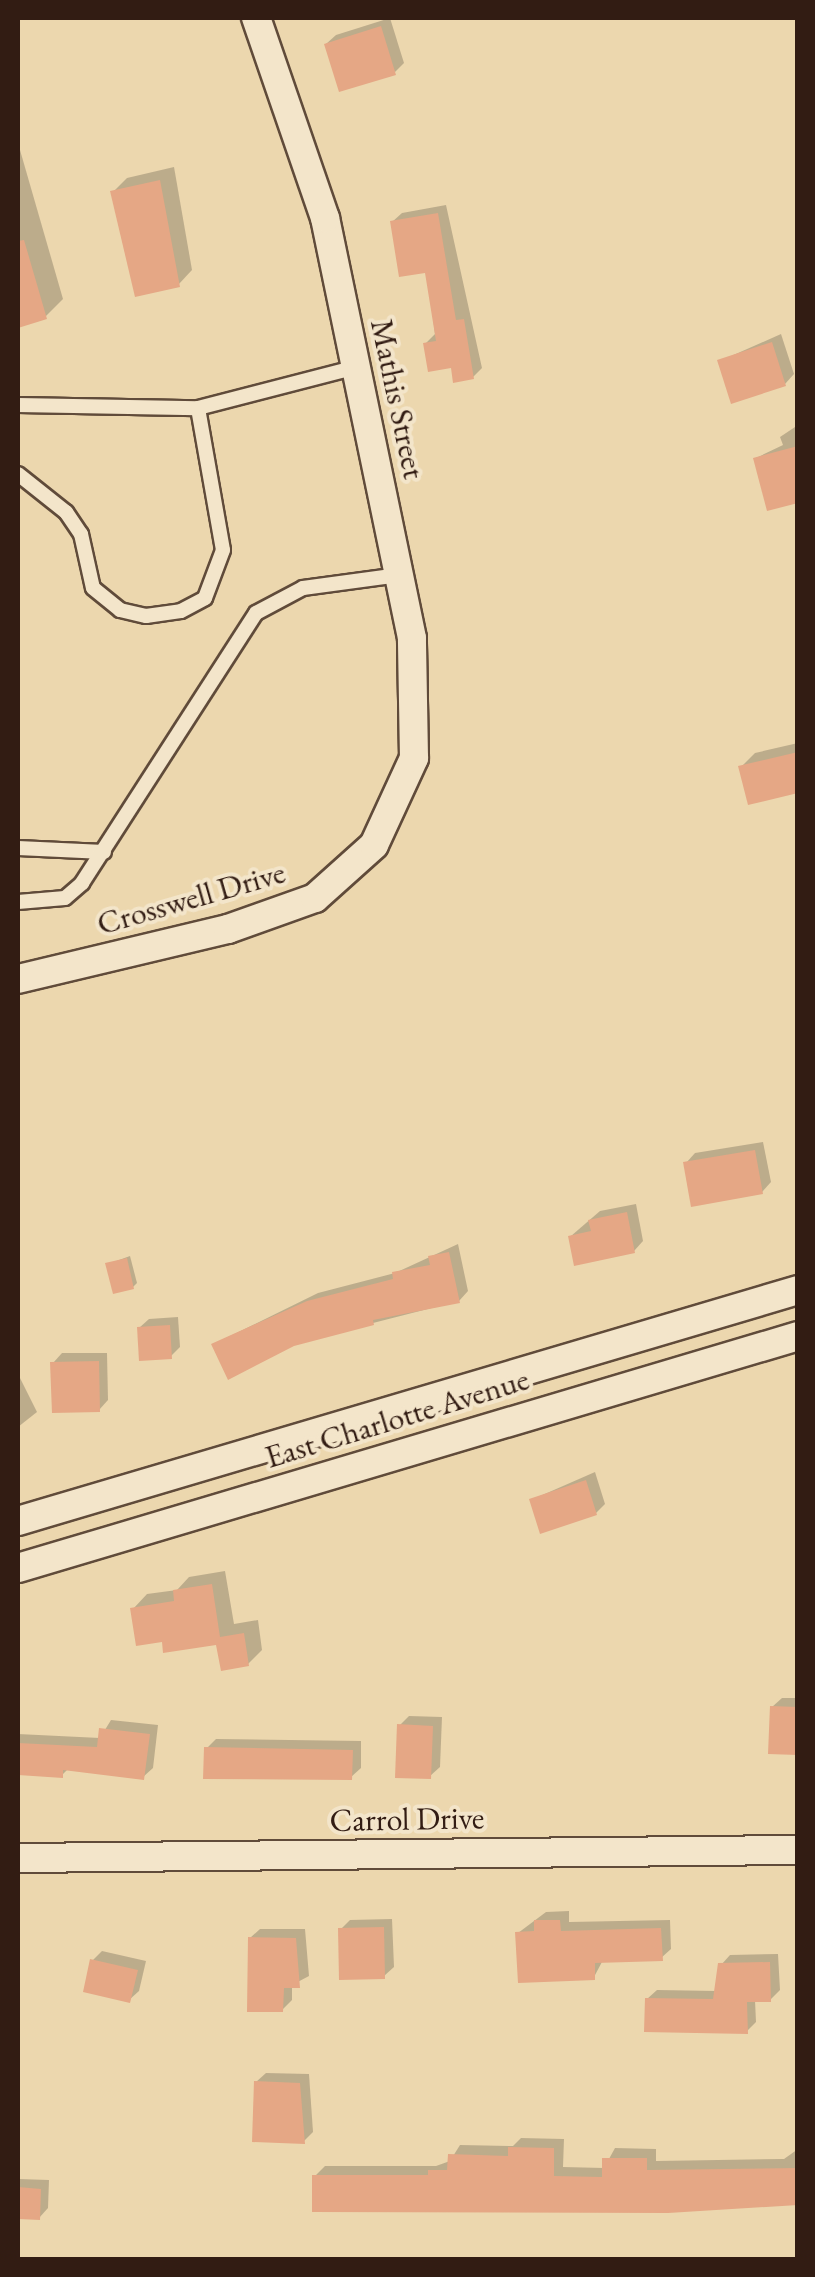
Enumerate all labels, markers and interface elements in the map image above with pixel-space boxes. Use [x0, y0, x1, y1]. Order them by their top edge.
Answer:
street label: Mathis Street [362, 316, 434, 482]
street label: Crosswell Drive [93, 853, 289, 943]
street label: East Charlotte Avenue [260, 1360, 534, 1476]
street label: Carrol Drive [329, 1798, 485, 1840]

